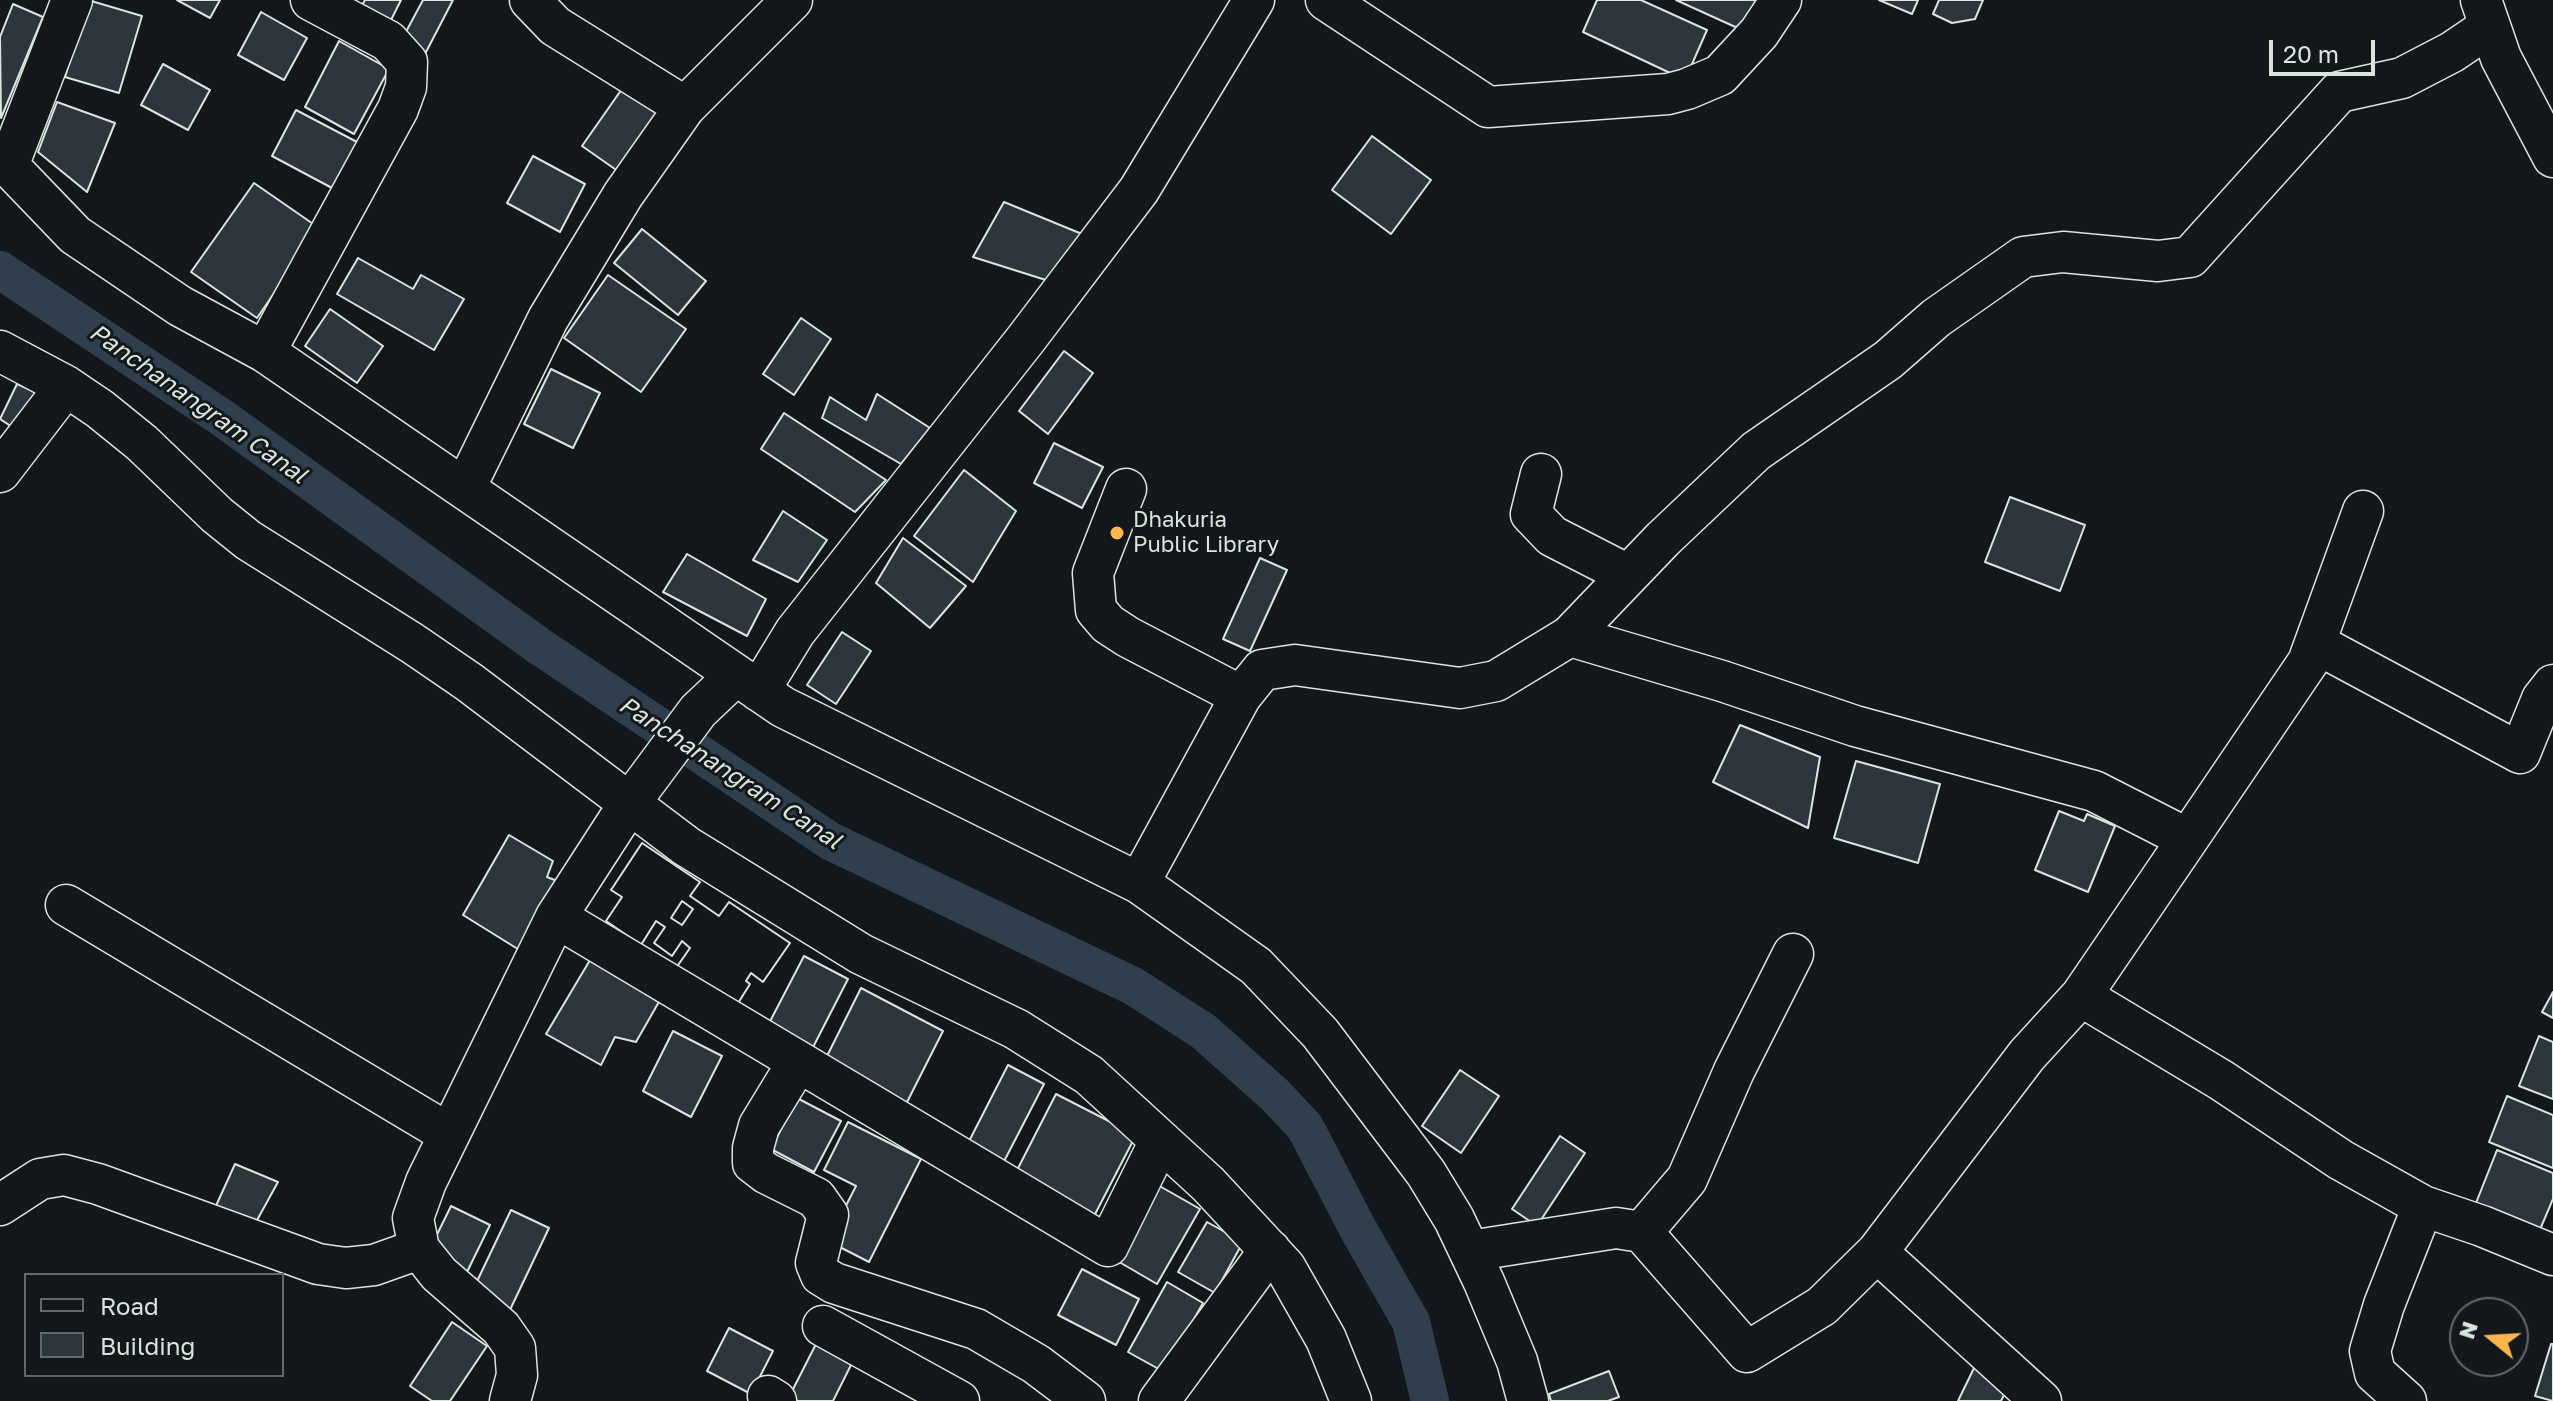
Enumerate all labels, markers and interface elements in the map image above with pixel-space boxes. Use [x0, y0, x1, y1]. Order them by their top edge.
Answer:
scale bar [2273, 24, 2379, 74]
text: 20 m [2283, 39, 2339, 68]
water label: Panchanangram Canal [84, 318, 312, 490]
place label: Dhakuria Public Library [1133, 507, 1279, 558]
marker: Dhakuria Public Library [1108, 524, 1126, 542]
water label: Panchanangram Canal [614, 690, 846, 856]
legend [24, 1273, 284, 1377]
text: Road [100, 1291, 159, 1320]
north arrow [2449, 1297, 2529, 1377]
text: N [2452, 1318, 2483, 1342]
text: Building [100, 1331, 195, 1360]

